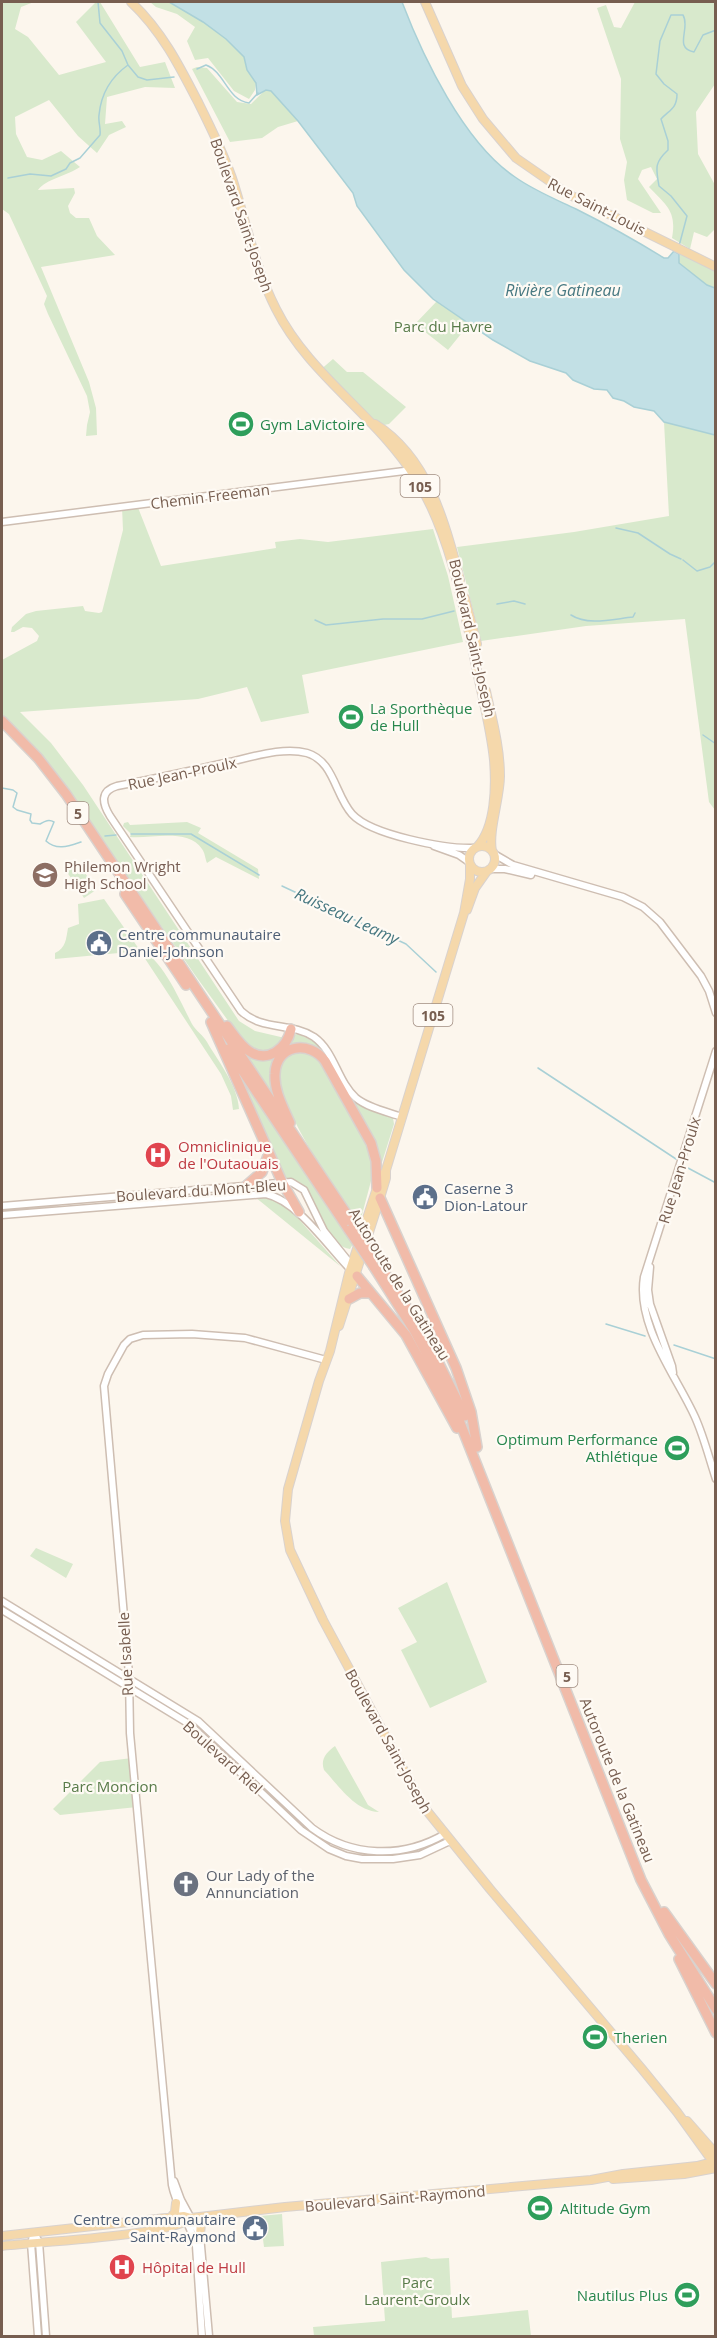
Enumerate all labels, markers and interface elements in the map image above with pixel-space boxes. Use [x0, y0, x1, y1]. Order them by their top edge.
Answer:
street label: Boulevard Saint-Joseph [206, 135, 278, 295]
street label: Rue Saint-Louis [545, 173, 649, 239]
water label: Rivière Gatineau [505, 279, 621, 301]
park label: Parc du Havre [394, 316, 492, 336]
sports icon: Gym LaVictoire [226, 409, 256, 439]
place label: Gym LaVictoire [260, 414, 365, 434]
road number: 105 [400, 475, 440, 497]
street label: Chemin Freeman [149, 479, 271, 513]
street label: Boulevard Saint-Joseph [445, 557, 501, 719]
place label: La Sporthèque de Hull [370, 698, 472, 735]
sports icon: La Sporthèque de Hull [336, 702, 366, 732]
street label: Rue Jean-Proulx [126, 752, 238, 794]
road number: 5 [68, 802, 88, 824]
place label: Philemon Wright High School [64, 856, 181, 893]
school or university icon: Philemon Wright High School [30, 860, 60, 890]
water label: Ruisseau Leamy [291, 882, 404, 950]
place label: Centre communautaire Daniel-Johnson [118, 924, 281, 961]
public building icon: Centre communautaire Daniel-Johnson [84, 928, 114, 958]
road number: 105 [414, 1004, 452, 1026]
street label: Rue Jean-Proulx [653, 1114, 705, 1226]
place label: Omniclinique de l'Outaouais [178, 1136, 279, 1173]
hospital icon: Omniclinique de l'Outaouais [143, 1140, 173, 1170]
street label: Boulevard du Mont-Bleu [115, 1174, 287, 1206]
place label: Caserne 3 Dion-Latour [444, 1178, 528, 1215]
public building icon: Caserne 3 Dion-Latour [410, 1182, 440, 1212]
street label: Autoroute de la Gatineau [345, 1204, 455, 1364]
place label: Optimum Performance Athlétique [496, 1429, 658, 1466]
sports icon: Optimum Performance Athlétique [662, 1433, 692, 1463]
street label: Rue Isabelle [113, 1612, 137, 1696]
street label: Boulevard Saint-Joseph [341, 1665, 437, 1817]
road number: 5 [556, 1665, 578, 1687]
street label: Autoroute de la Gatineau [576, 1695, 660, 1865]
street label: Boulevard Riel [179, 1716, 267, 1798]
park label: Parc Moncion [62, 1776, 158, 1796]
place label: Our Lady of the Annunciation [206, 1865, 315, 1902]
church icon: Our Lady of the Annunciation [171, 1869, 201, 1899]
sports icon: Therien [580, 2022, 610, 2052]
place label: Therien [614, 2027, 667, 2047]
street label: Boulevard Saint-Raymond [304, 2180, 486, 2216]
sports icon: Altitude Gym [525, 2193, 555, 2223]
place label: Altitude Gym [560, 2198, 651, 2218]
place label: Centre communautaire Saint-Raymond [73, 2209, 236, 2246]
public building icon: Centre communautaire Saint-Raymond [240, 2213, 270, 2243]
hospital icon: Hôpital de Hull [107, 2252, 137, 2282]
place label: Hôpital de Hull [142, 2257, 246, 2277]
park label: Parc Laurent-Groulx [364, 2272, 470, 2309]
sports icon: Nautilus Plus [672, 2280, 702, 2310]
place label: Nautilus Plus [577, 2285, 668, 2305]

